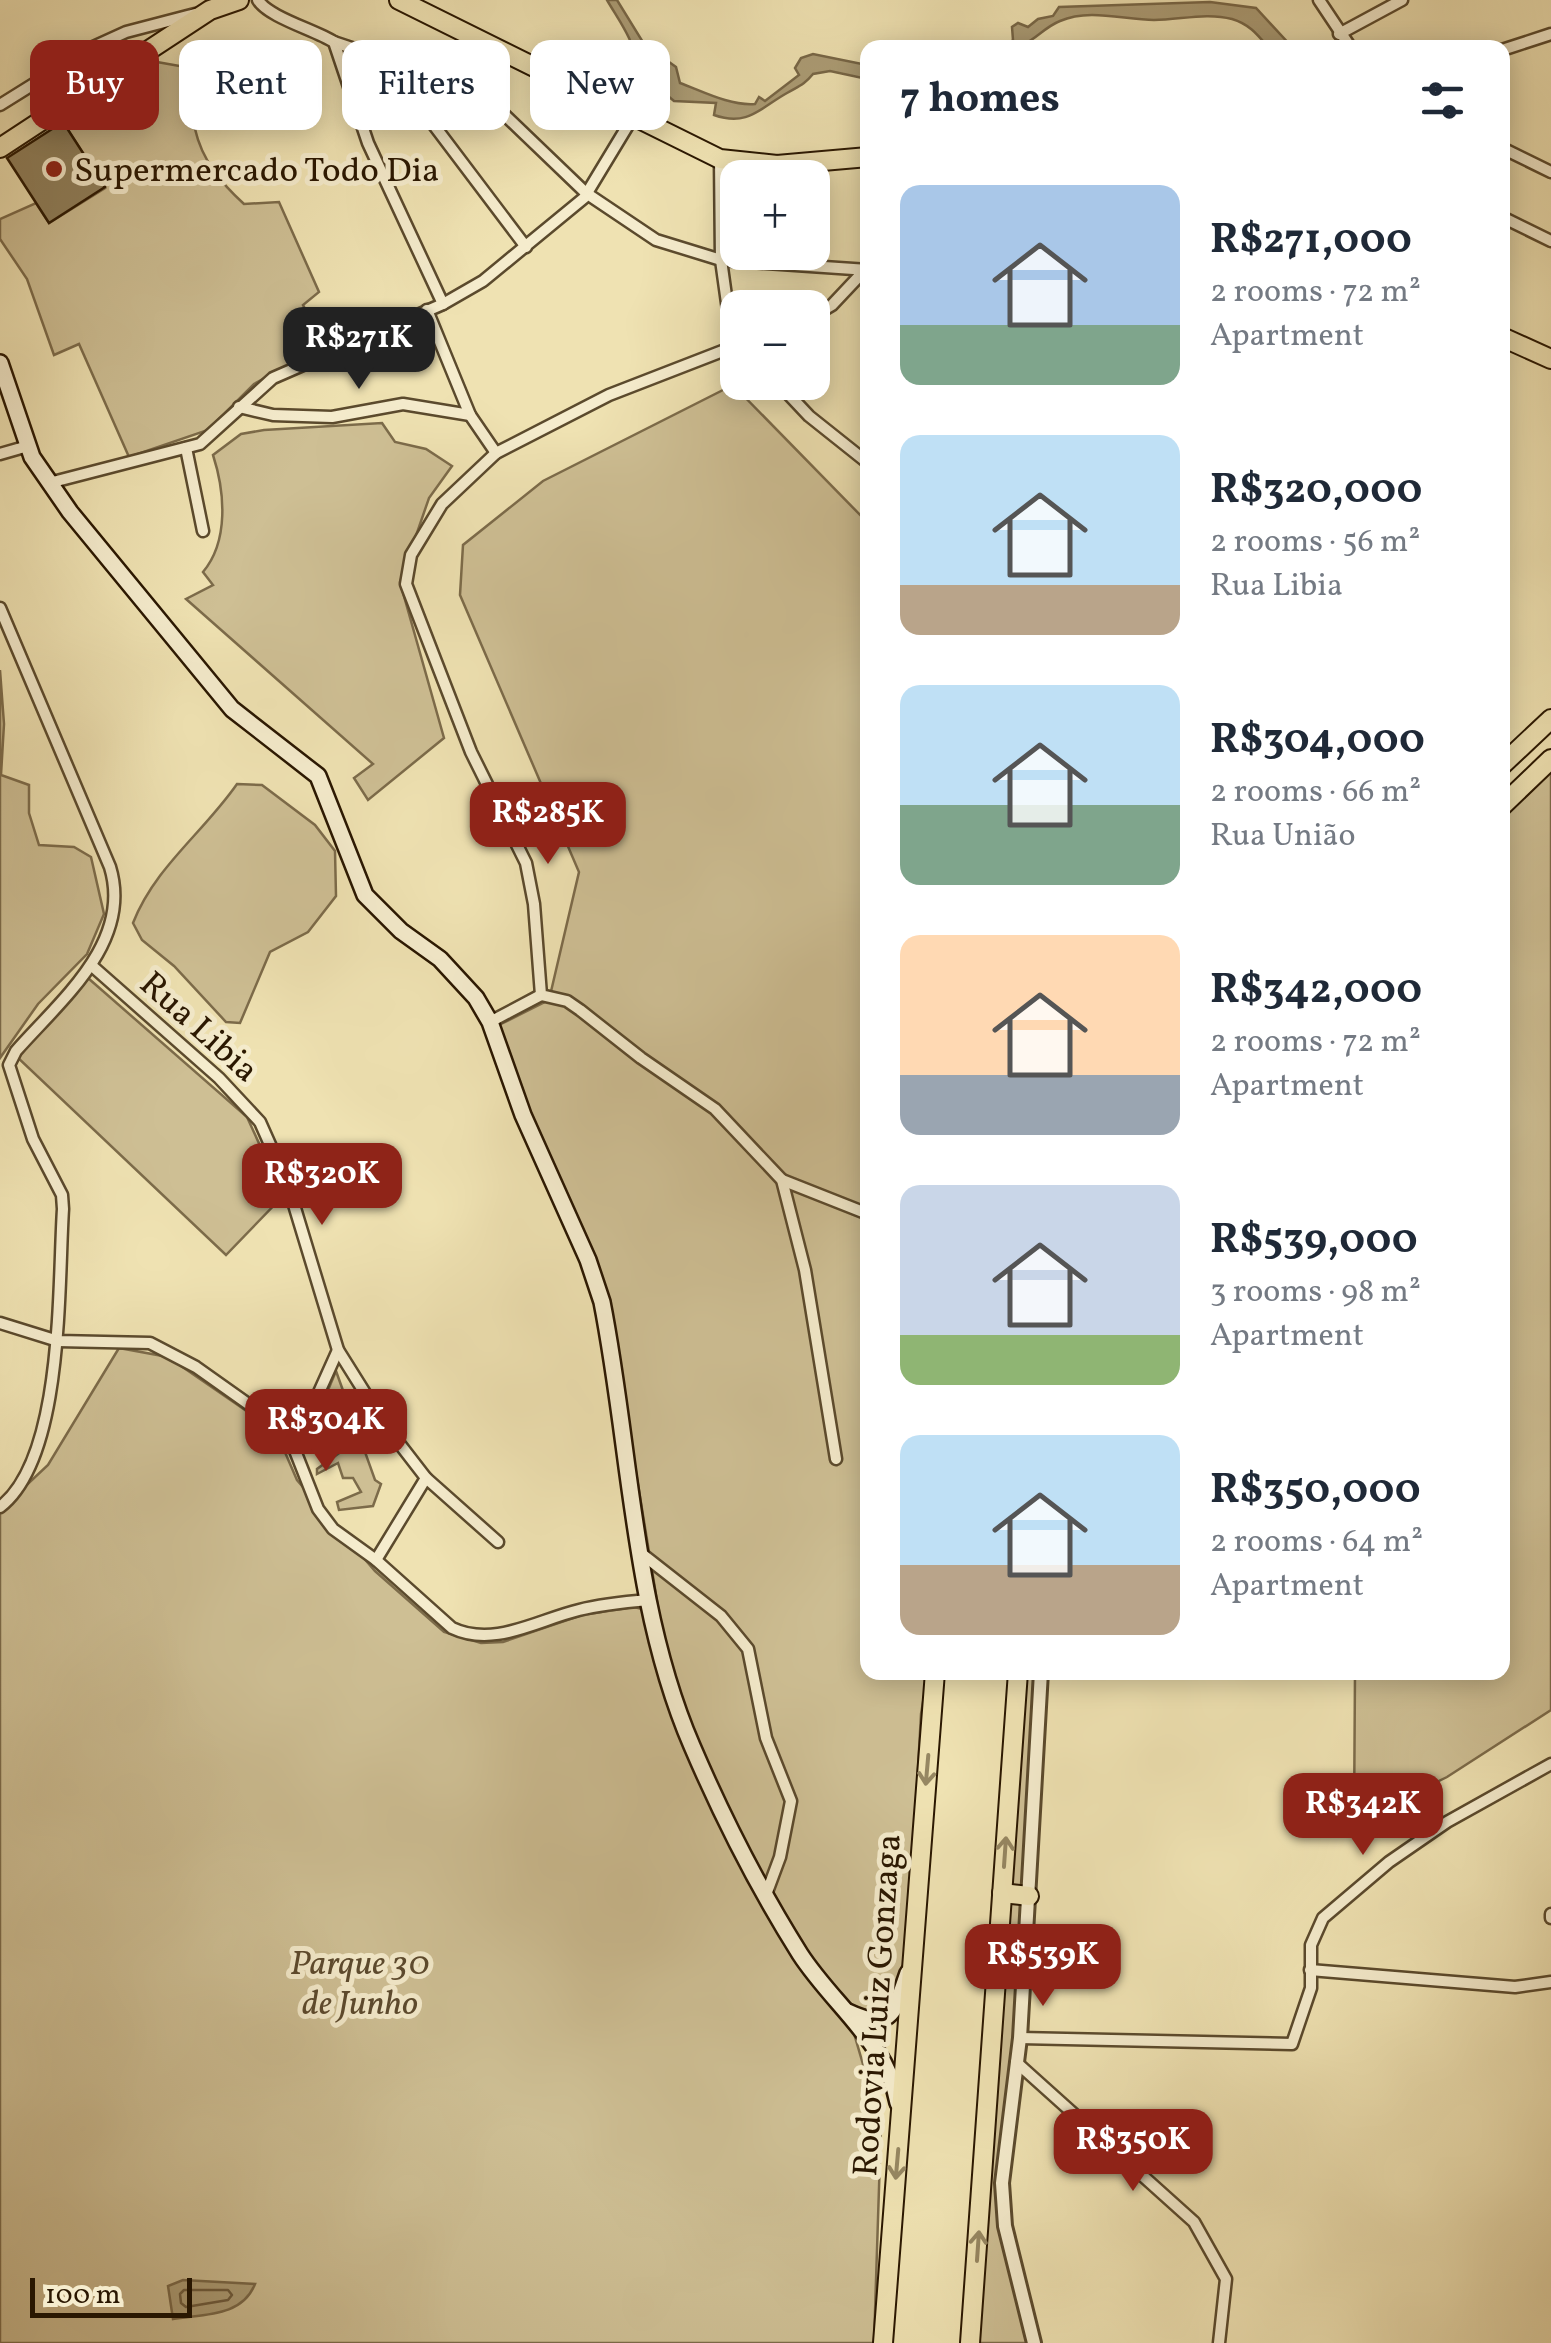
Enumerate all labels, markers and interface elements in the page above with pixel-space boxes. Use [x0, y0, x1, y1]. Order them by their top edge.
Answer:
chip: Buy [30, 40, 159, 130]
chip: Rent [179, 40, 322, 130]
chip: Filters [342, 40, 510, 130]
chip: New [530, 40, 670, 130]
text: 7 homes [900, 71, 1060, 130]
icon: filters [1415, 73, 1470, 128]
place label: Supermercado Todo Dia [74, 148, 440, 196]
marker: Supermercado Todo Dia [43, 158, 65, 180]
map controls [720, 160, 830, 400]
button: + [720, 160, 830, 270]
text: R$271,000 [1210, 212, 1412, 271]
icon: home [980, 225, 1100, 345]
text: 2 rooms · 72 m² [1210, 271, 1421, 315]
button: − [720, 290, 830, 400]
pin: R$271K [278, 307, 440, 392]
text: Apartment [1210, 315, 1364, 359]
text: R$271K [305, 317, 413, 361]
text: R$320,000 [1210, 462, 1422, 521]
icon: home [980, 475, 1100, 595]
text: 2 rooms · 56 m² [1210, 521, 1420, 565]
text: Rua Libia [1210, 565, 1343, 609]
text: R$304,000 [1210, 712, 1425, 771]
icon: home [980, 725, 1100, 845]
text: 2 rooms · 66 m² [1210, 771, 1421, 815]
pin: R$285K [467, 782, 629, 867]
text: R$285K [492, 792, 604, 836]
text: Rua União [1210, 815, 1356, 859]
street label: Rua Libia [128, 962, 268, 1095]
text: R$342,000 [1210, 962, 1422, 1021]
icon: home [980, 975, 1100, 1095]
text: 2 rooms · 72 m² [1210, 1021, 1421, 1065]
text: Apartment [1210, 1065, 1364, 1109]
pin: R$320K [241, 1143, 403, 1228]
text: R$320K [264, 1153, 380, 1197]
text: R$539,000 [1210, 1212, 1418, 1271]
icon: home [980, 1225, 1100, 1345]
text: 3 rooms · 98 m² [1210, 1271, 1421, 1315]
text: Apartment [1210, 1315, 1364, 1359]
pin: R$304K [245, 1389, 407, 1474]
text: R$304K [267, 1399, 385, 1443]
text: R$350,000 [1210, 1462, 1421, 1521]
icon: home [980, 1475, 1100, 1595]
text: 2 rooms · 64 m² [1210, 1521, 1423, 1565]
text: Apartment [1210, 1565, 1364, 1609]
one-way arrow [917, 1753, 936, 1785]
pin: R$342K [1282, 1773, 1444, 1858]
text: R$342K [1305, 1783, 1421, 1827]
street label: Rodovia Luiz Gonzaga [843, 1832, 915, 2178]
one-way arrow [995, 1836, 1014, 1868]
pin: R$539K [962, 1924, 1124, 2009]
text: R$539K [987, 1934, 1099, 1978]
park label: Parque 30 de Junho [290, 1941, 430, 2029]
pin: R$350K [1052, 2109, 1214, 2194]
text: R$350K [1076, 2119, 1190, 2163]
one-way arrow [887, 2147, 906, 2179]
one-way arrow [969, 2230, 988, 2262]
scale bar [30, 2273, 192, 2318]
text: 100 m [45, 2276, 120, 2315]

